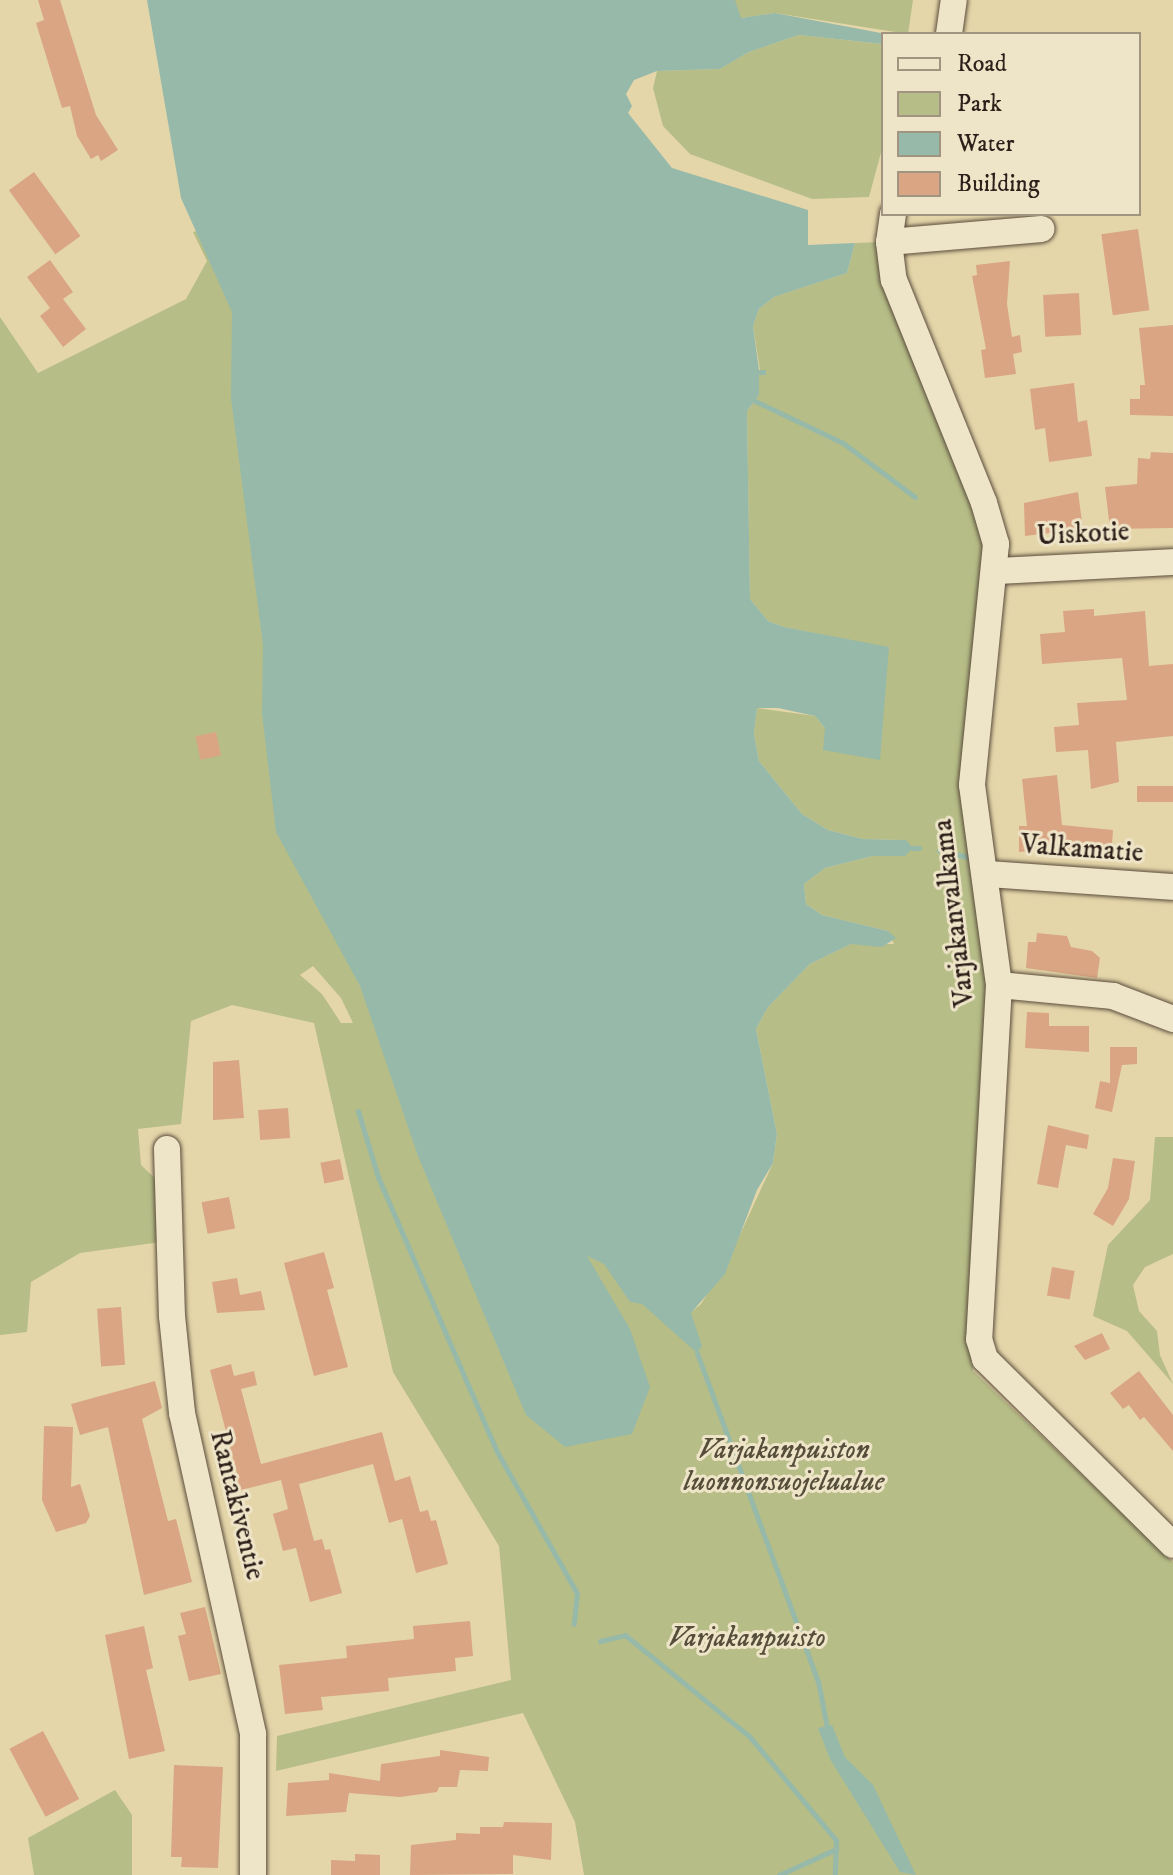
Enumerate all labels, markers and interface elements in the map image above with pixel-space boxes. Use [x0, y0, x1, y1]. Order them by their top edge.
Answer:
legend [881, 32, 1141, 216]
text: Road [957, 49, 1007, 79]
text: Park [957, 89, 1002, 119]
text: Water [957, 129, 1014, 159]
text: Building [957, 169, 1040, 199]
street label: Uiskotie [1036, 515, 1130, 553]
street label: Varjakanvalkama [926, 817, 982, 1009]
street label: Valkamatie [1020, 828, 1144, 870]
street label: Rantakiventie [202, 1427, 272, 1583]
park label: Varjakanpuiston luonnonsuojelualue [684, 1433, 884, 1499]
park label: Varjakanpuisto [668, 1621, 826, 1655]

